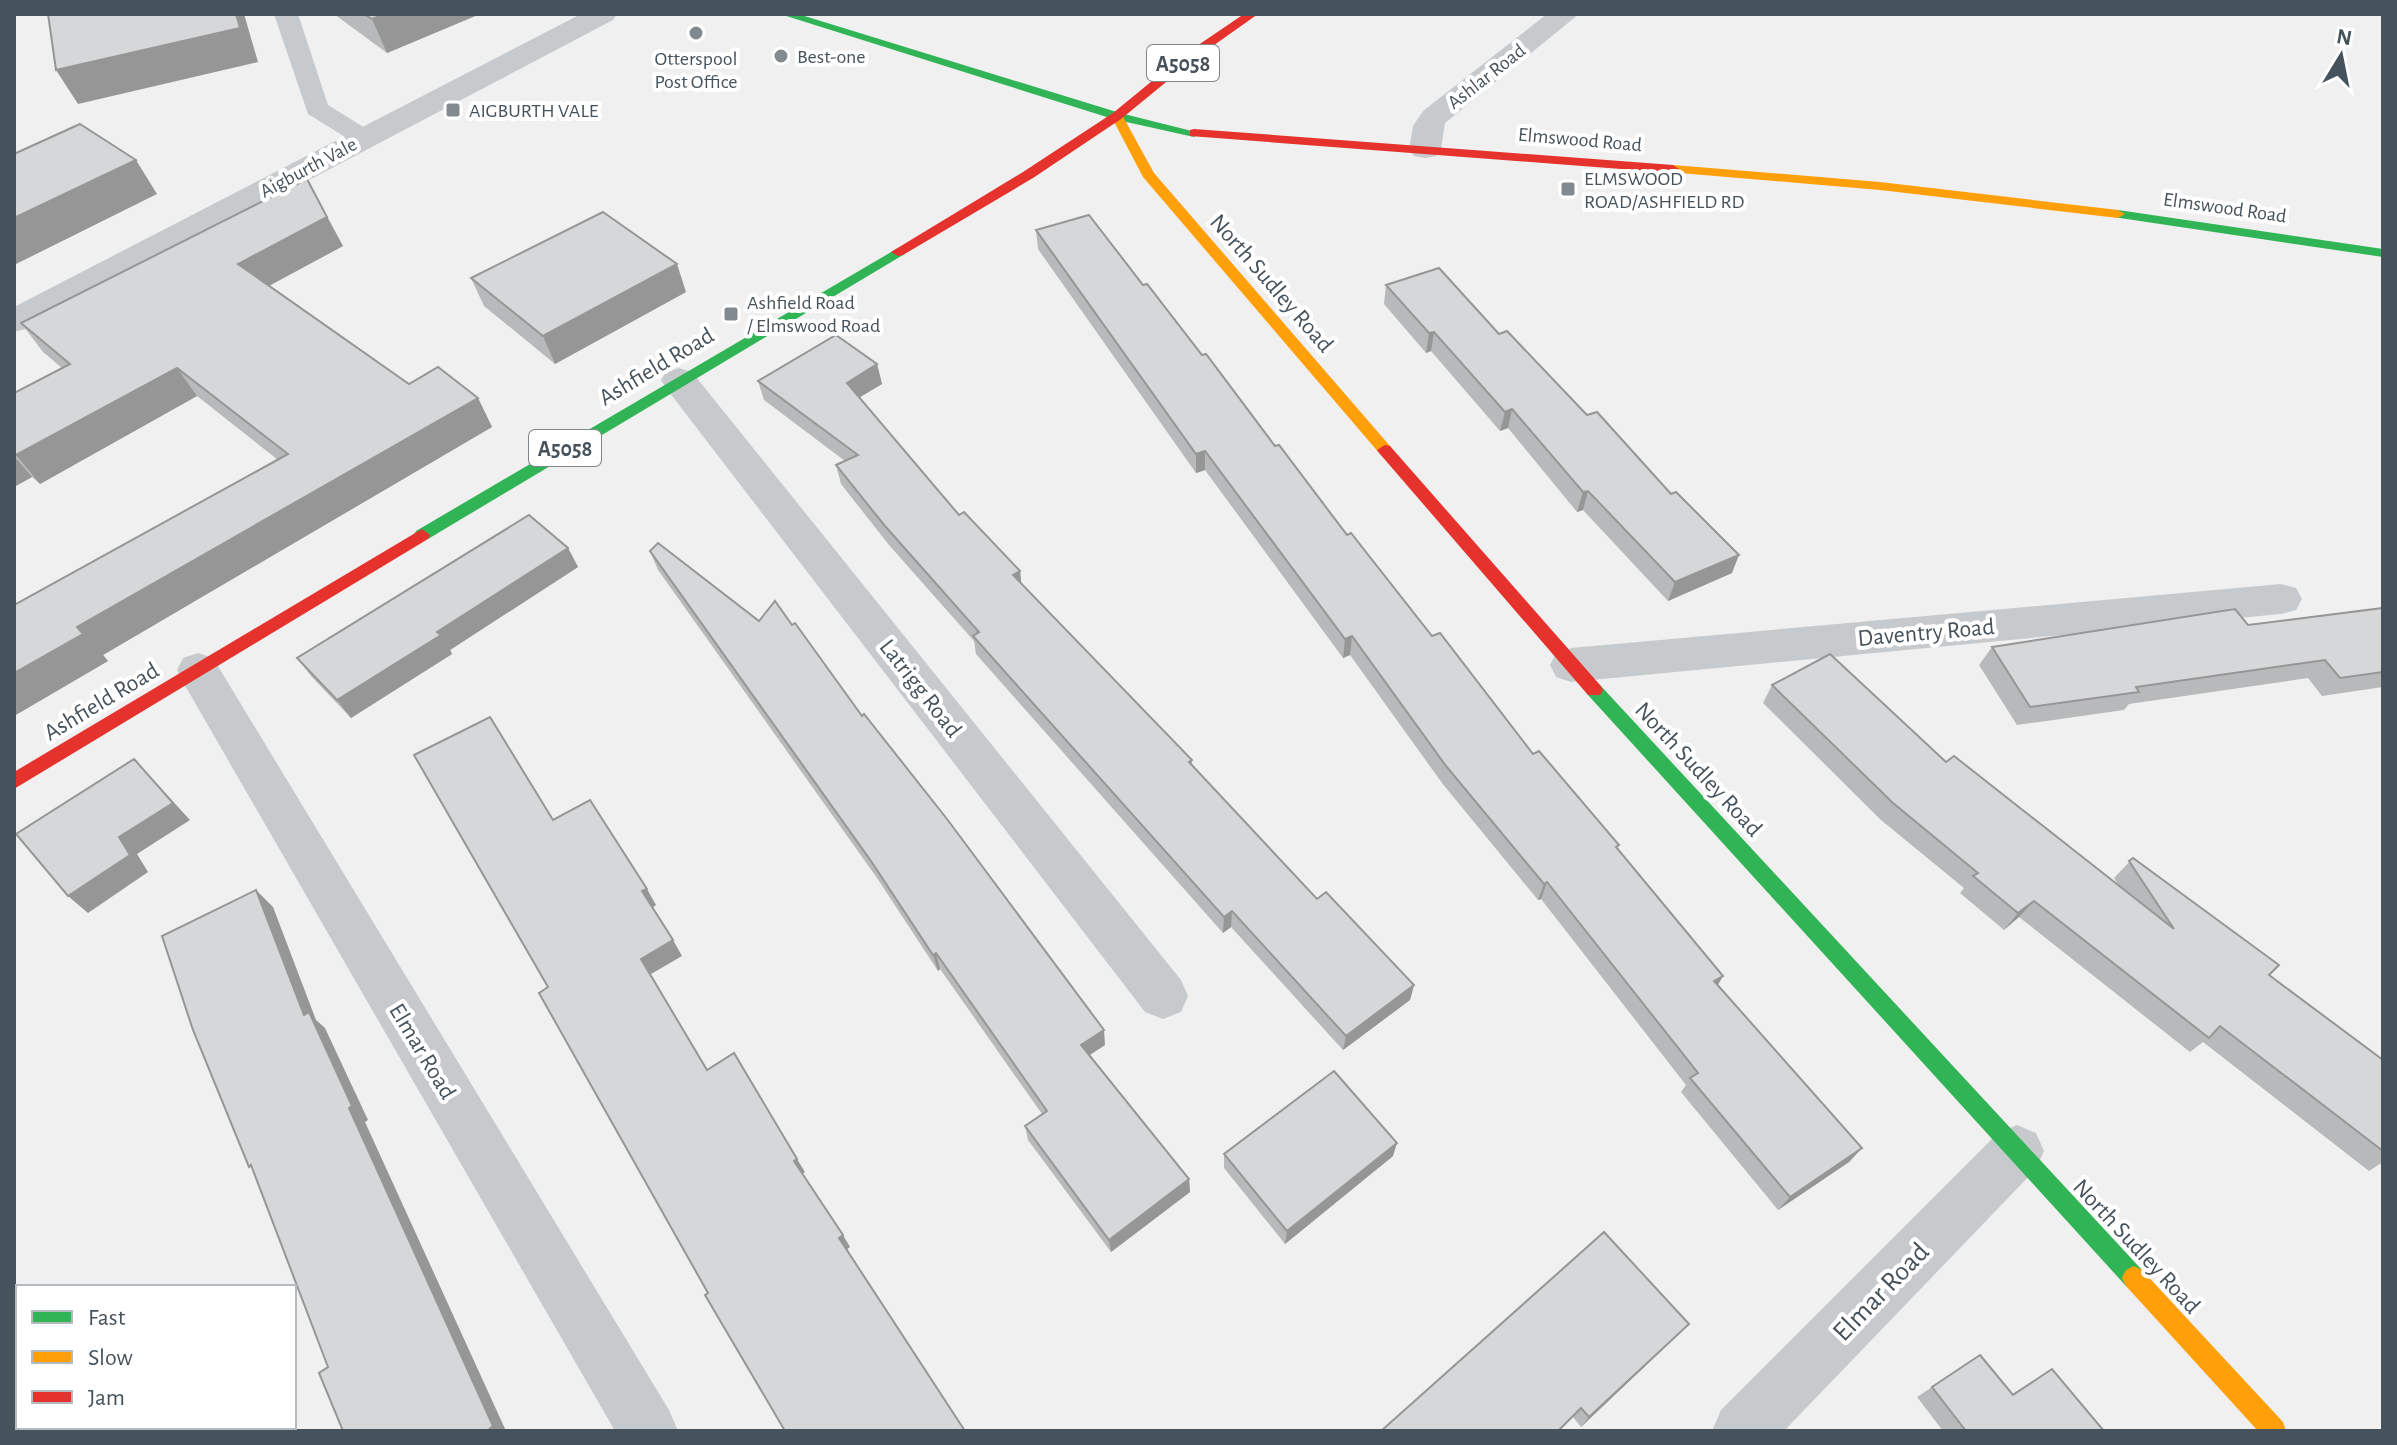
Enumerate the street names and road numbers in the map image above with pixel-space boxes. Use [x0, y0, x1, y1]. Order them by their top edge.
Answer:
street label: Ashlar Road [1444, 40, 1529, 113]
road number: A5058 [1147, 45, 1219, 81]
street label: Elmswood Road [1517, 125, 1643, 155]
street label: Aigburth Vale [257, 134, 360, 202]
street label: Elmswood Road [2162, 189, 2288, 227]
street label: North Sudley Road [1205, 210, 1337, 357]
street label: Ashfield Road [595, 323, 718, 410]
road number: A5058 [529, 430, 601, 466]
street label: Daventry Road [1857, 615, 1995, 651]
street label: Latrigg Road [875, 635, 966, 742]
street label: Ashfield Road [40, 658, 163, 745]
street label: North Sudley Road [1630, 698, 1766, 842]
street label: Elmar Road [384, 999, 460, 1104]
street label: North Sudley Road [2068, 1175, 2204, 1319]
street label: Elmar Road [1828, 1238, 1935, 1347]

